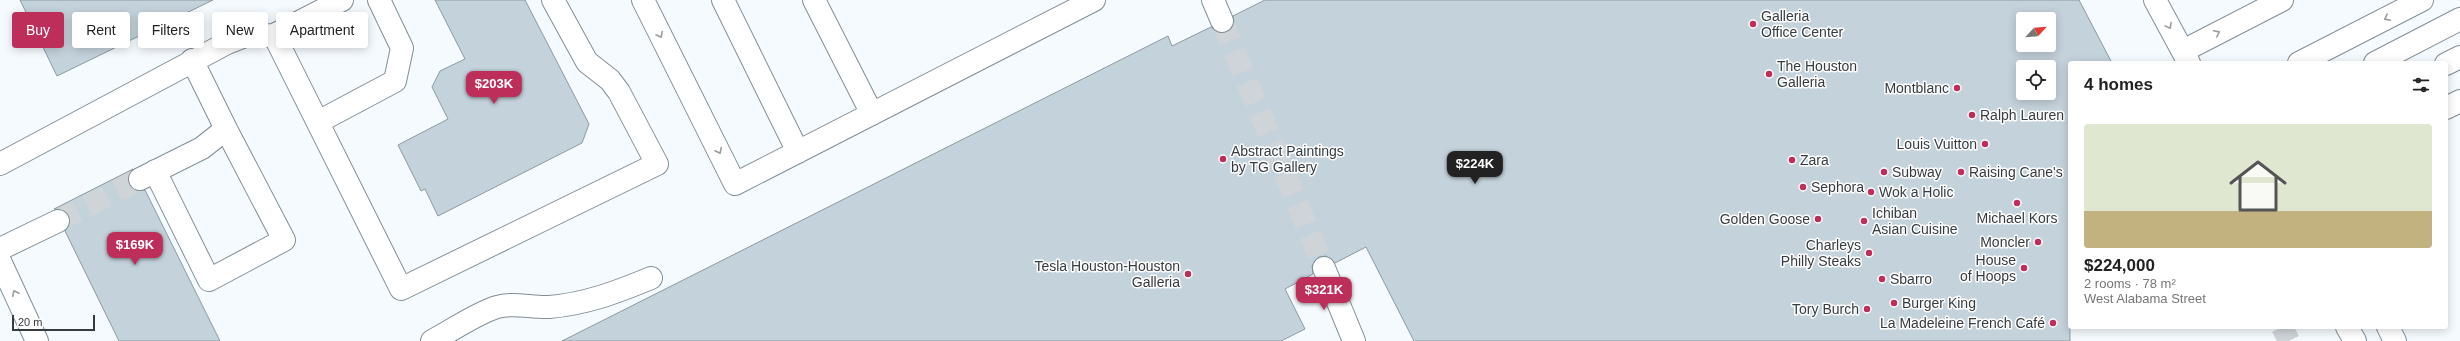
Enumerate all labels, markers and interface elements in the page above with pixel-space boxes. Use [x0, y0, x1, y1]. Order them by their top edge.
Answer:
place label: Galleria Office Center [1761, 8, 1844, 40]
chip: Buy [12, 12, 64, 48]
chip: Rent [72, 12, 130, 48]
chip: Filters [138, 12, 204, 48]
chip: New [212, 12, 268, 48]
chip: Apartment [276, 12, 368, 48]
north arrow [2016, 12, 2056, 52]
map controls [2016, 12, 2056, 100]
one-way arrow [2384, 13, 2392, 21]
marker: Galleria Office Center [1748, 19, 1758, 29]
one-way arrow [2164, 21, 2172, 29]
one-way arrow [2213, 30, 2221, 38]
one-way arrow [656, 31, 663, 38]
place label: The Houston Galleria [1777, 58, 1857, 90]
button: locate [2016, 60, 2056, 100]
marker: The Houston Galleria [1764, 69, 1774, 79]
pin: $203K [466, 71, 522, 105]
icon: filters [2410, 74, 2432, 96]
text: 4 homes [2084, 75, 2153, 94]
text: $203K [475, 76, 513, 91]
place label: Montblanc [1884, 80, 1949, 96]
marker: Montblanc [1952, 83, 1962, 93]
place label: Ralph Lauren [1980, 107, 2064, 123]
marker: Ralph Lauren [1967, 110, 1977, 120]
place label: Louis Vuitton [1897, 136, 1977, 152]
marker: Louis Vuitton [1980, 139, 1990, 149]
place label: Abstract Paintings by TG Gallery [1231, 143, 1344, 175]
one-way arrow [714, 147, 721, 154]
icon: home [2222, 150, 2294, 222]
pin: $224K [1447, 151, 1503, 185]
place label: Zara [1800, 152, 1829, 168]
marker: Abstract Paintings by TG Gallery [1218, 154, 1228, 164]
marker: Zara [1787, 155, 1797, 165]
text: $224K [1456, 156, 1494, 171]
place label: Subway [1892, 164, 1942, 180]
place label: Raising Cane's [1969, 164, 2063, 180]
marker: Subway [1879, 167, 1889, 177]
marker: Raising Cane's [1956, 167, 1966, 177]
place label: Sephora [1811, 179, 1864, 195]
marker: Sephora [1798, 182, 1808, 192]
place label: Wok a Holic [1879, 184, 1953, 200]
marker: Wok a Holic [1866, 187, 1876, 197]
marker: Michael Kors [2012, 198, 2022, 208]
place label: Ichiban Asian Cuisine [1872, 205, 1958, 237]
place label: Michael Kors [1977, 210, 2057, 226]
place label: Golden Goose [1720, 211, 1810, 227]
marker: Golden Goose [1813, 214, 1823, 224]
marker: Ichiban Asian Cuisine [1859, 216, 1869, 226]
pin: $169K [107, 232, 163, 266]
place label: Moncler [1980, 234, 2030, 250]
text: $169K [116, 237, 154, 252]
place label: Charleys Philly Steaks [1781, 237, 1861, 269]
marker: Moncler [2033, 237, 2043, 247]
marker: Charleys Philly Steaks [1864, 248, 1874, 258]
place label: House of Hoops [1960, 252, 2016, 284]
text: $224,000 [2084, 256, 2155, 275]
place label: Tesla Houston-Houston Galleria [1034, 258, 1180, 290]
marker: House of Hoops [2019, 263, 2029, 273]
marker: Tesla Houston-Houston Galleria [1183, 269, 1193, 279]
place label: Sbarro [1890, 271, 1932, 287]
marker: Sbarro [1877, 274, 1887, 284]
text: 2 rooms · 78 m² [2084, 276, 2176, 291]
pin: $321K [1296, 277, 1352, 311]
text: $321K [1305, 282, 1343, 297]
one-way arrow [12, 289, 20, 297]
text: West Alabama Street [2084, 291, 2206, 306]
place label: Burger King [1902, 295, 1976, 311]
marker: Burger King [1889, 298, 1899, 308]
place label: Tory Burch [1792, 301, 1859, 317]
marker: Tory Burch [1862, 304, 1872, 314]
scale bar [12, 313, 95, 332]
place label: La Madeleine French Café [1880, 315, 2045, 331]
text: 20 m [18, 316, 42, 328]
marker: La Madeleine French Café [2048, 318, 2058, 328]

